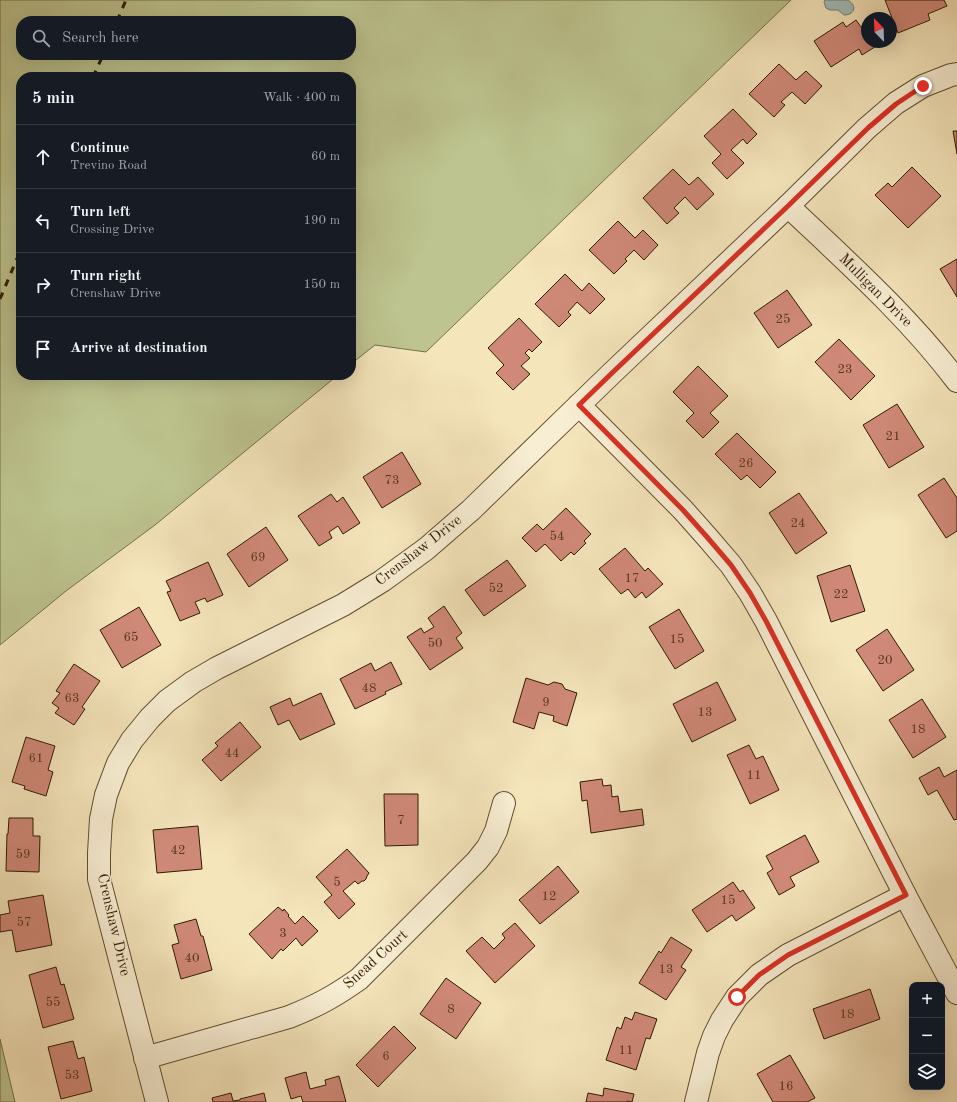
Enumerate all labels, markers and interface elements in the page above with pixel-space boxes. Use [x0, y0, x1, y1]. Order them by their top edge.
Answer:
north arrow [861, 12, 897, 48]
search box [16, 16, 356, 60]
icon: search [30, 27, 52, 49]
text: Search here [62, 31, 139, 46]
route end [914, 77, 932, 95]
text: 5 min [32, 90, 75, 107]
text: Walk · 400 m [263, 91, 340, 104]
text: Continue [70, 141, 129, 156]
icon: ahead [32, 146, 54, 168]
text: 60 m [311, 150, 340, 163]
text: Trevino Road [70, 159, 147, 172]
text: Turn left [70, 205, 130, 220]
icon: left [32, 210, 54, 232]
text: 190 m [303, 214, 340, 227]
text: Crossing Drive [70, 223, 154, 236]
street label: Mulligan Drive [836, 252, 915, 331]
text: Turn right [70, 269, 141, 284]
icon: right [32, 274, 54, 296]
text: 150 m [303, 278, 340, 291]
text: Crenshaw Drive [70, 287, 161, 300]
house number: 25 [775, 313, 791, 326]
icon: arrive [32, 338, 54, 360]
text: Arrive at destination [70, 341, 208, 356]
house number: 23 [837, 363, 853, 376]
house number: 21 [885, 430, 901, 443]
house number: 26 [738, 457, 754, 470]
house number: 73 [384, 474, 400, 487]
street label: Crenshaw Drive [373, 513, 465, 589]
house number: 24 [790, 517, 806, 530]
house number: 54 [549, 530, 565, 543]
house number: 69 [250, 551, 266, 564]
house number: 17 [624, 572, 640, 585]
house number: 52 [488, 582, 504, 595]
house number: 22 [833, 588, 849, 601]
house number: 65 [123, 631, 139, 644]
house number: 15 [669, 633, 685, 646]
house number: 50 [427, 637, 443, 650]
house number: 20 [877, 654, 893, 667]
house number: 48 [361, 682, 377, 695]
house number: 63 [64, 692, 80, 705]
house number: 9 [542, 696, 550, 709]
house number: 13 [697, 706, 713, 719]
house number: 18 [910, 723, 926, 736]
house number: 44 [224, 747, 240, 760]
house number: 61 [28, 752, 44, 765]
house number: 11 [746, 769, 762, 782]
house number: 7 [397, 814, 405, 827]
house number: 42 [170, 844, 186, 857]
house number: 59 [15, 848, 31, 861]
street label: Crenshaw Drive [94, 872, 132, 978]
house number: 5 [333, 876, 341, 889]
house number: 12 [541, 890, 557, 903]
house number: 15 [720, 894, 736, 907]
house number: 57 [16, 916, 32, 929]
house number: 3 [279, 927, 287, 940]
street label: Snead Court [341, 927, 411, 993]
house number: 40 [184, 952, 200, 965]
house number: 13 [658, 963, 674, 976]
map controls [909, 982, 945, 1090]
button: + [909, 982, 945, 1018]
route start [728, 988, 746, 1006]
house number: 55 [45, 996, 61, 1009]
house number: 8 [447, 1003, 455, 1016]
house number: 18 [839, 1008, 855, 1021]
button: − [909, 1018, 945, 1054]
house number: 11 [618, 1044, 634, 1057]
house number: 6 [382, 1050, 390, 1063]
button: layers [909, 1054, 945, 1090]
house number: 53 [64, 1069, 80, 1082]
house number: 16 [778, 1080, 794, 1093]

